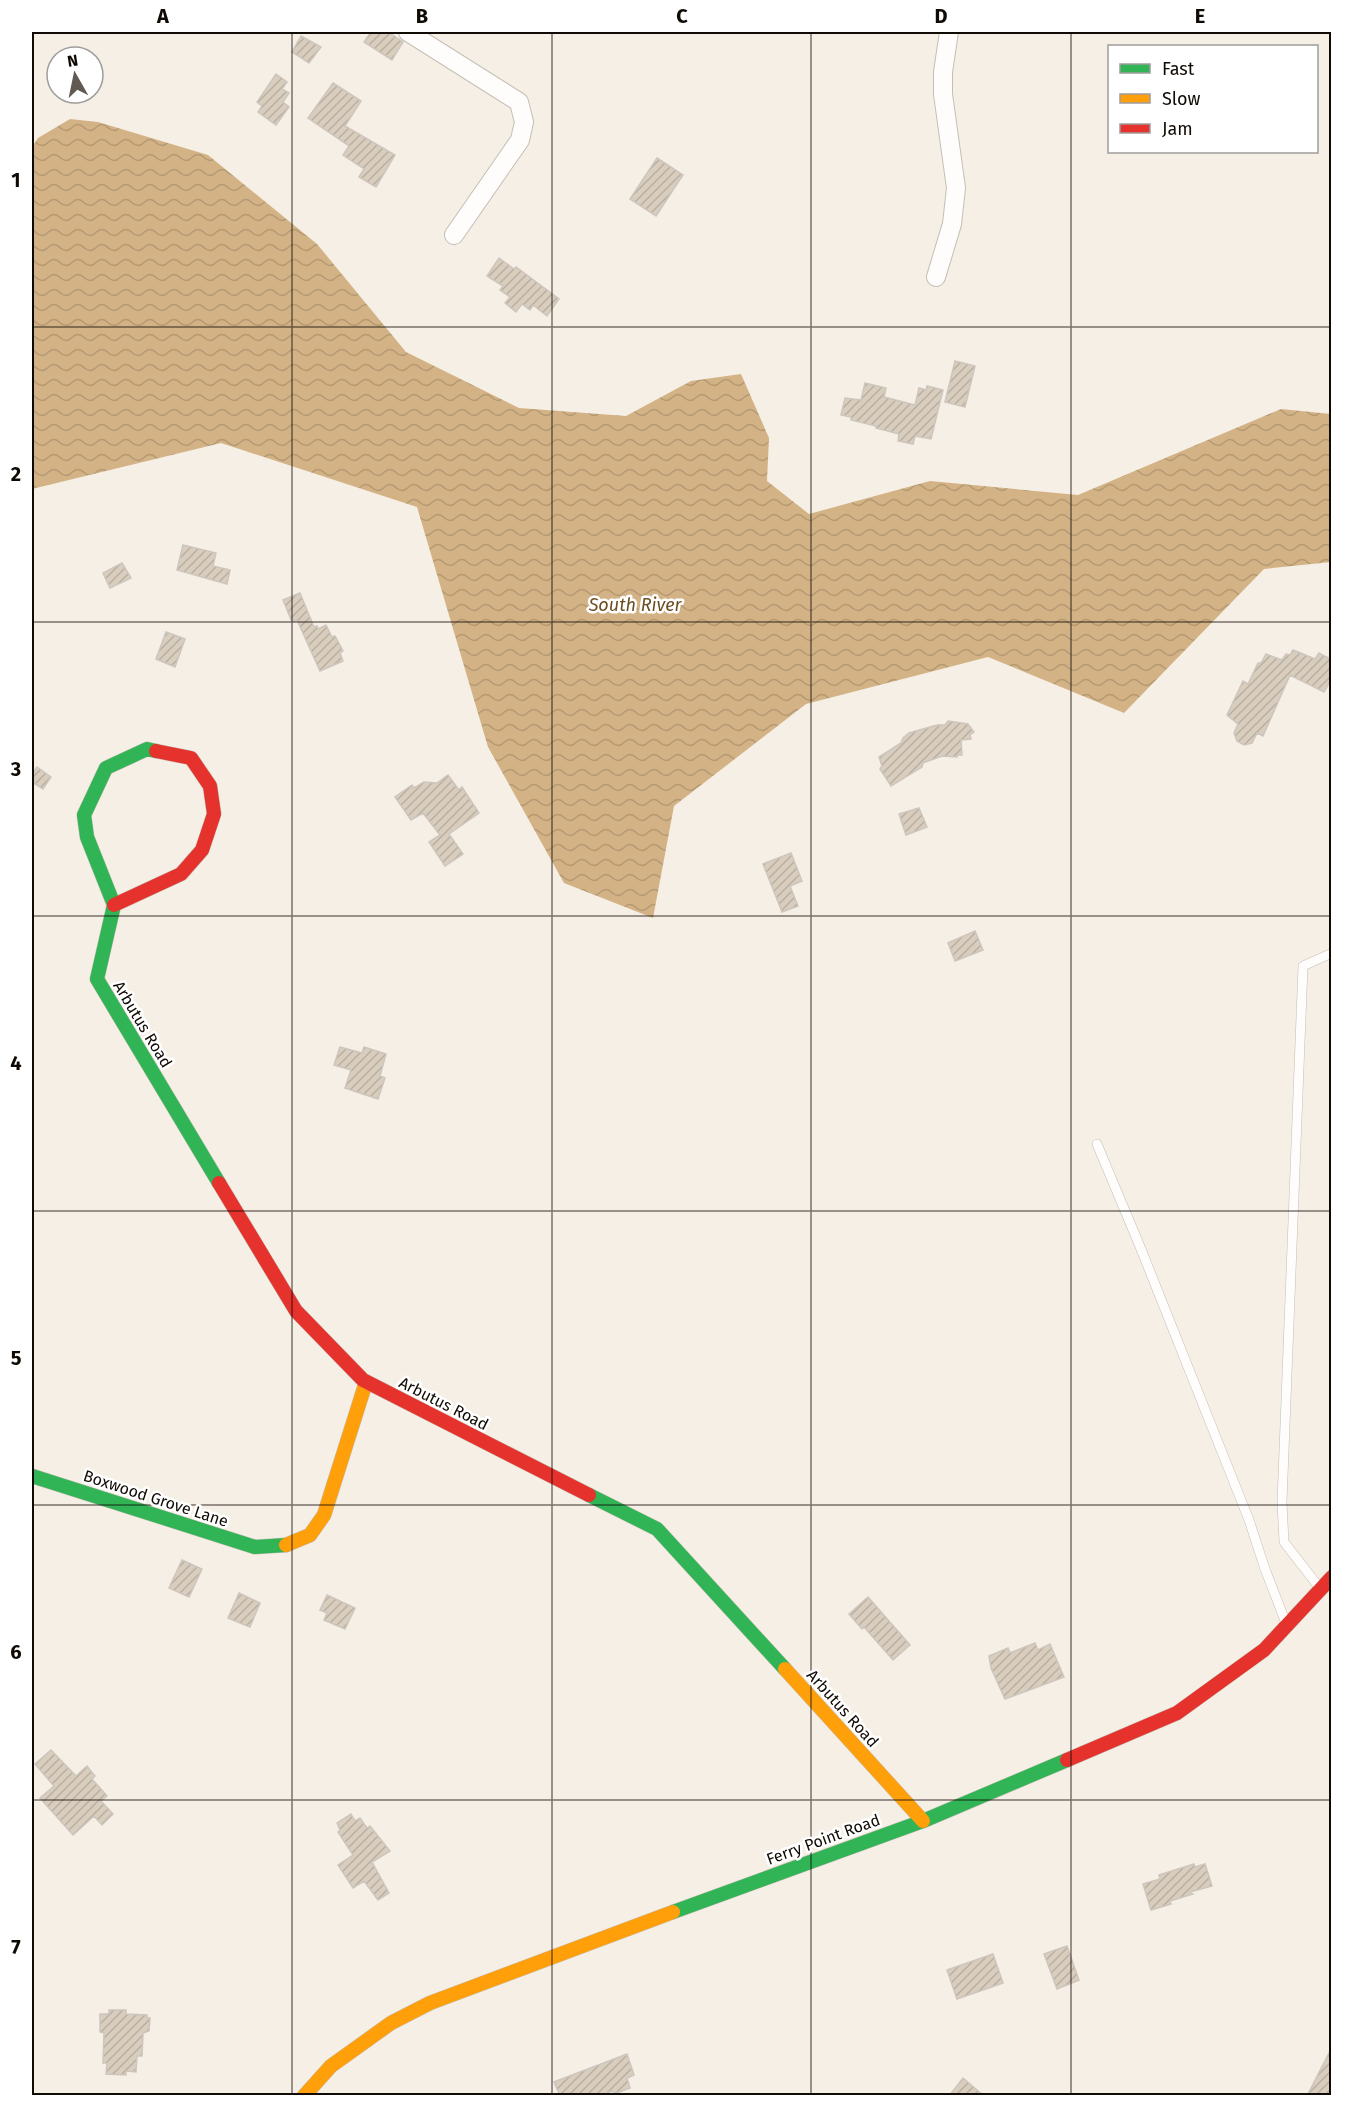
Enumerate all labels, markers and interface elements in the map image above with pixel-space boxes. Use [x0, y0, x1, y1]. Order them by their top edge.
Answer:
text: A [156, 4, 170, 28]
text: B [416, 4, 428, 28]
text: C [676, 4, 688, 28]
text: D [934, 4, 948, 28]
text: E [1195, 4, 1205, 28]
north arrow [45, 45, 105, 105]
legend [1108, 45, 1318, 153]
text: N [66, 50, 79, 71]
text: Fast [1162, 58, 1195, 80]
text: Slow [1162, 88, 1201, 110]
text: Jam [1162, 118, 1193, 140]
text: 1 [11, 168, 21, 192]
text: 2 [11, 462, 21, 486]
water label: South River [588, 594, 682, 616]
text: 3 [10, 757, 21, 781]
street label: Arbutus Road [109, 977, 176, 1071]
text: 4 [10, 1051, 22, 1075]
text: 5 [11, 1346, 22, 1370]
street label: Arbutus Road [396, 1373, 492, 1434]
street label: Boxwood Grove Lane [81, 1466, 231, 1531]
text: 6 [10, 1640, 22, 1664]
street label: Arbutus Road [803, 1666, 882, 1751]
street label: Ferry Point Road [764, 1810, 883, 1869]
text: 7 [11, 1935, 21, 1959]

